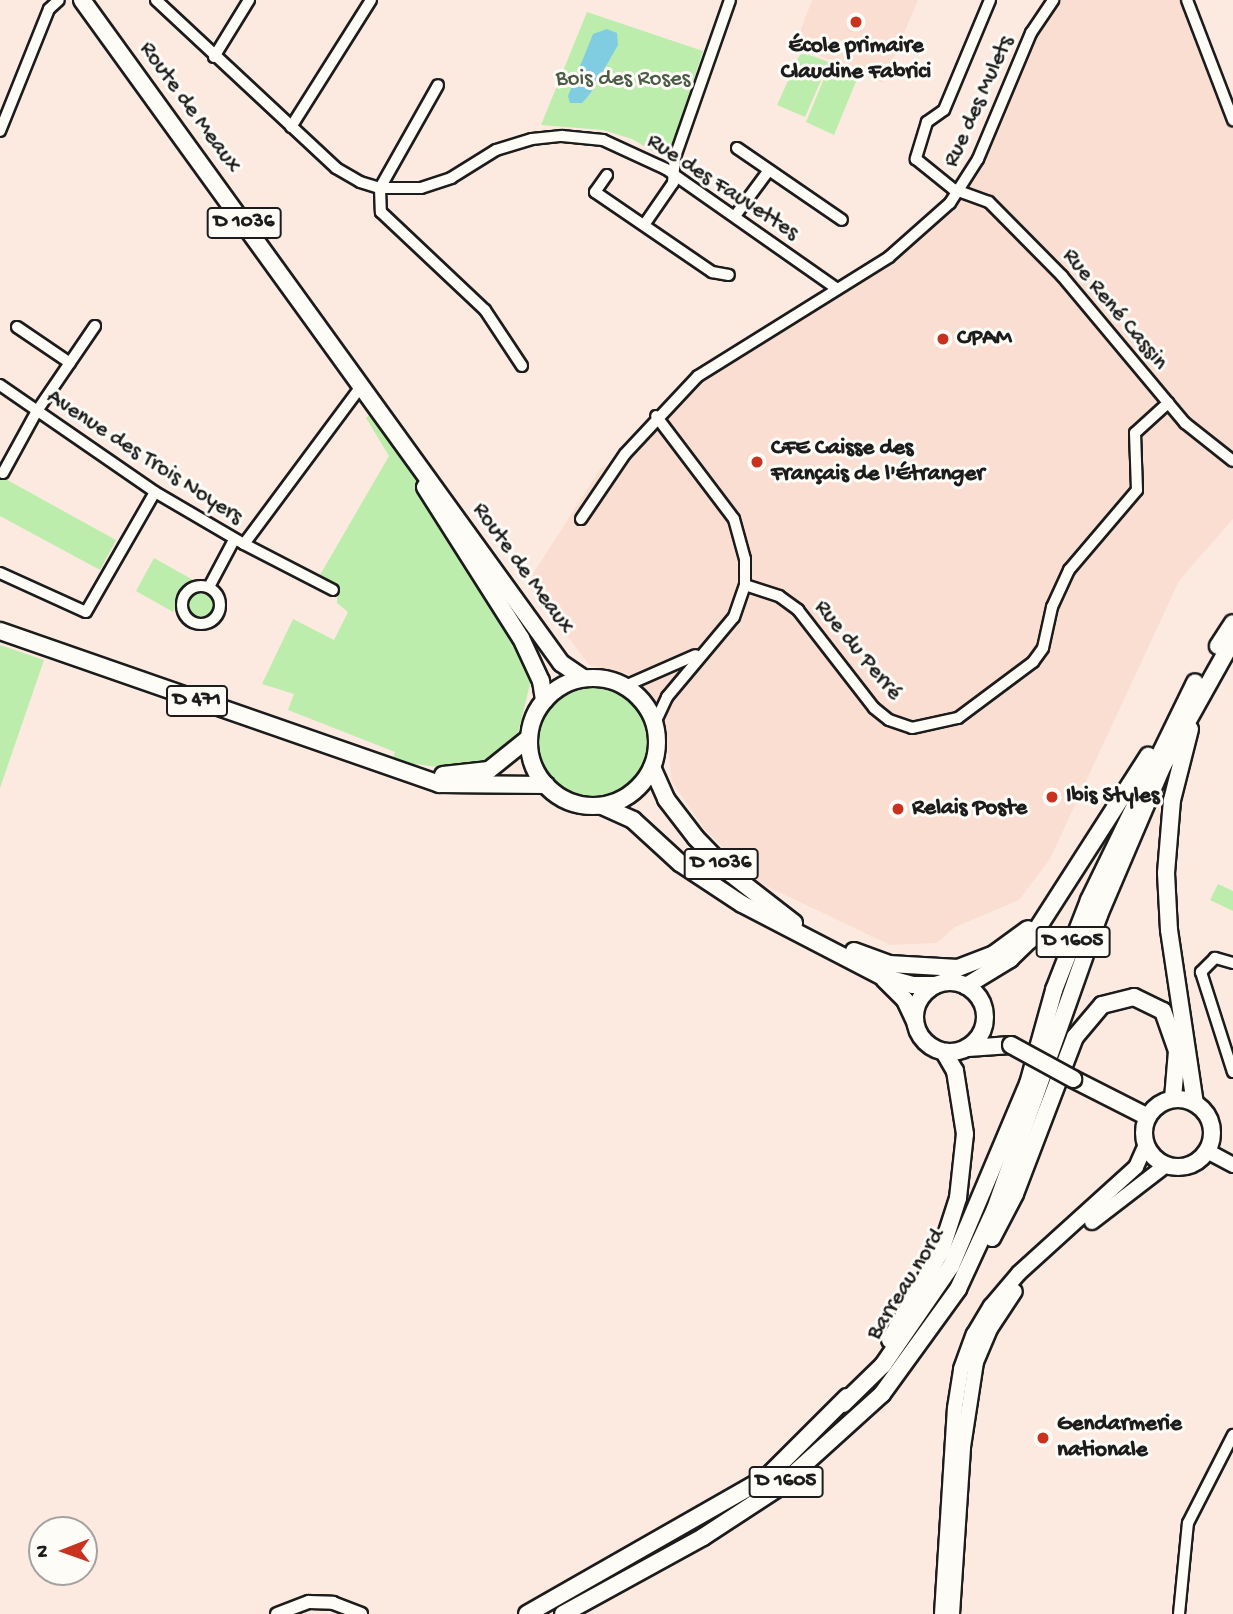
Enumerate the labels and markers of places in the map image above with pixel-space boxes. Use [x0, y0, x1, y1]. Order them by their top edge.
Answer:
marker: École primaire Claudine Fabrici [848, 14, 864, 30]
place label: École primaire Claudine Fabrici [781, 33, 931, 87]
place label: CPAM [957, 325, 1012, 353]
marker: CPAM [935, 331, 951, 347]
place label: CFE Caisse des Français de l'Étranger [771, 435, 984, 489]
marker: CFE Caisse des Français de l'Étranger [749, 454, 765, 470]
place label: Ibis Styles [1066, 783, 1159, 811]
marker: Ibis Styles [1044, 789, 1060, 805]
place label: Relais Poste [912, 795, 1027, 823]
marker: Relais Poste [890, 801, 906, 817]
place label: Gendarmerie nationale [1057, 1411, 1182, 1465]
marker: Gendarmerie nationale [1035, 1430, 1051, 1446]

